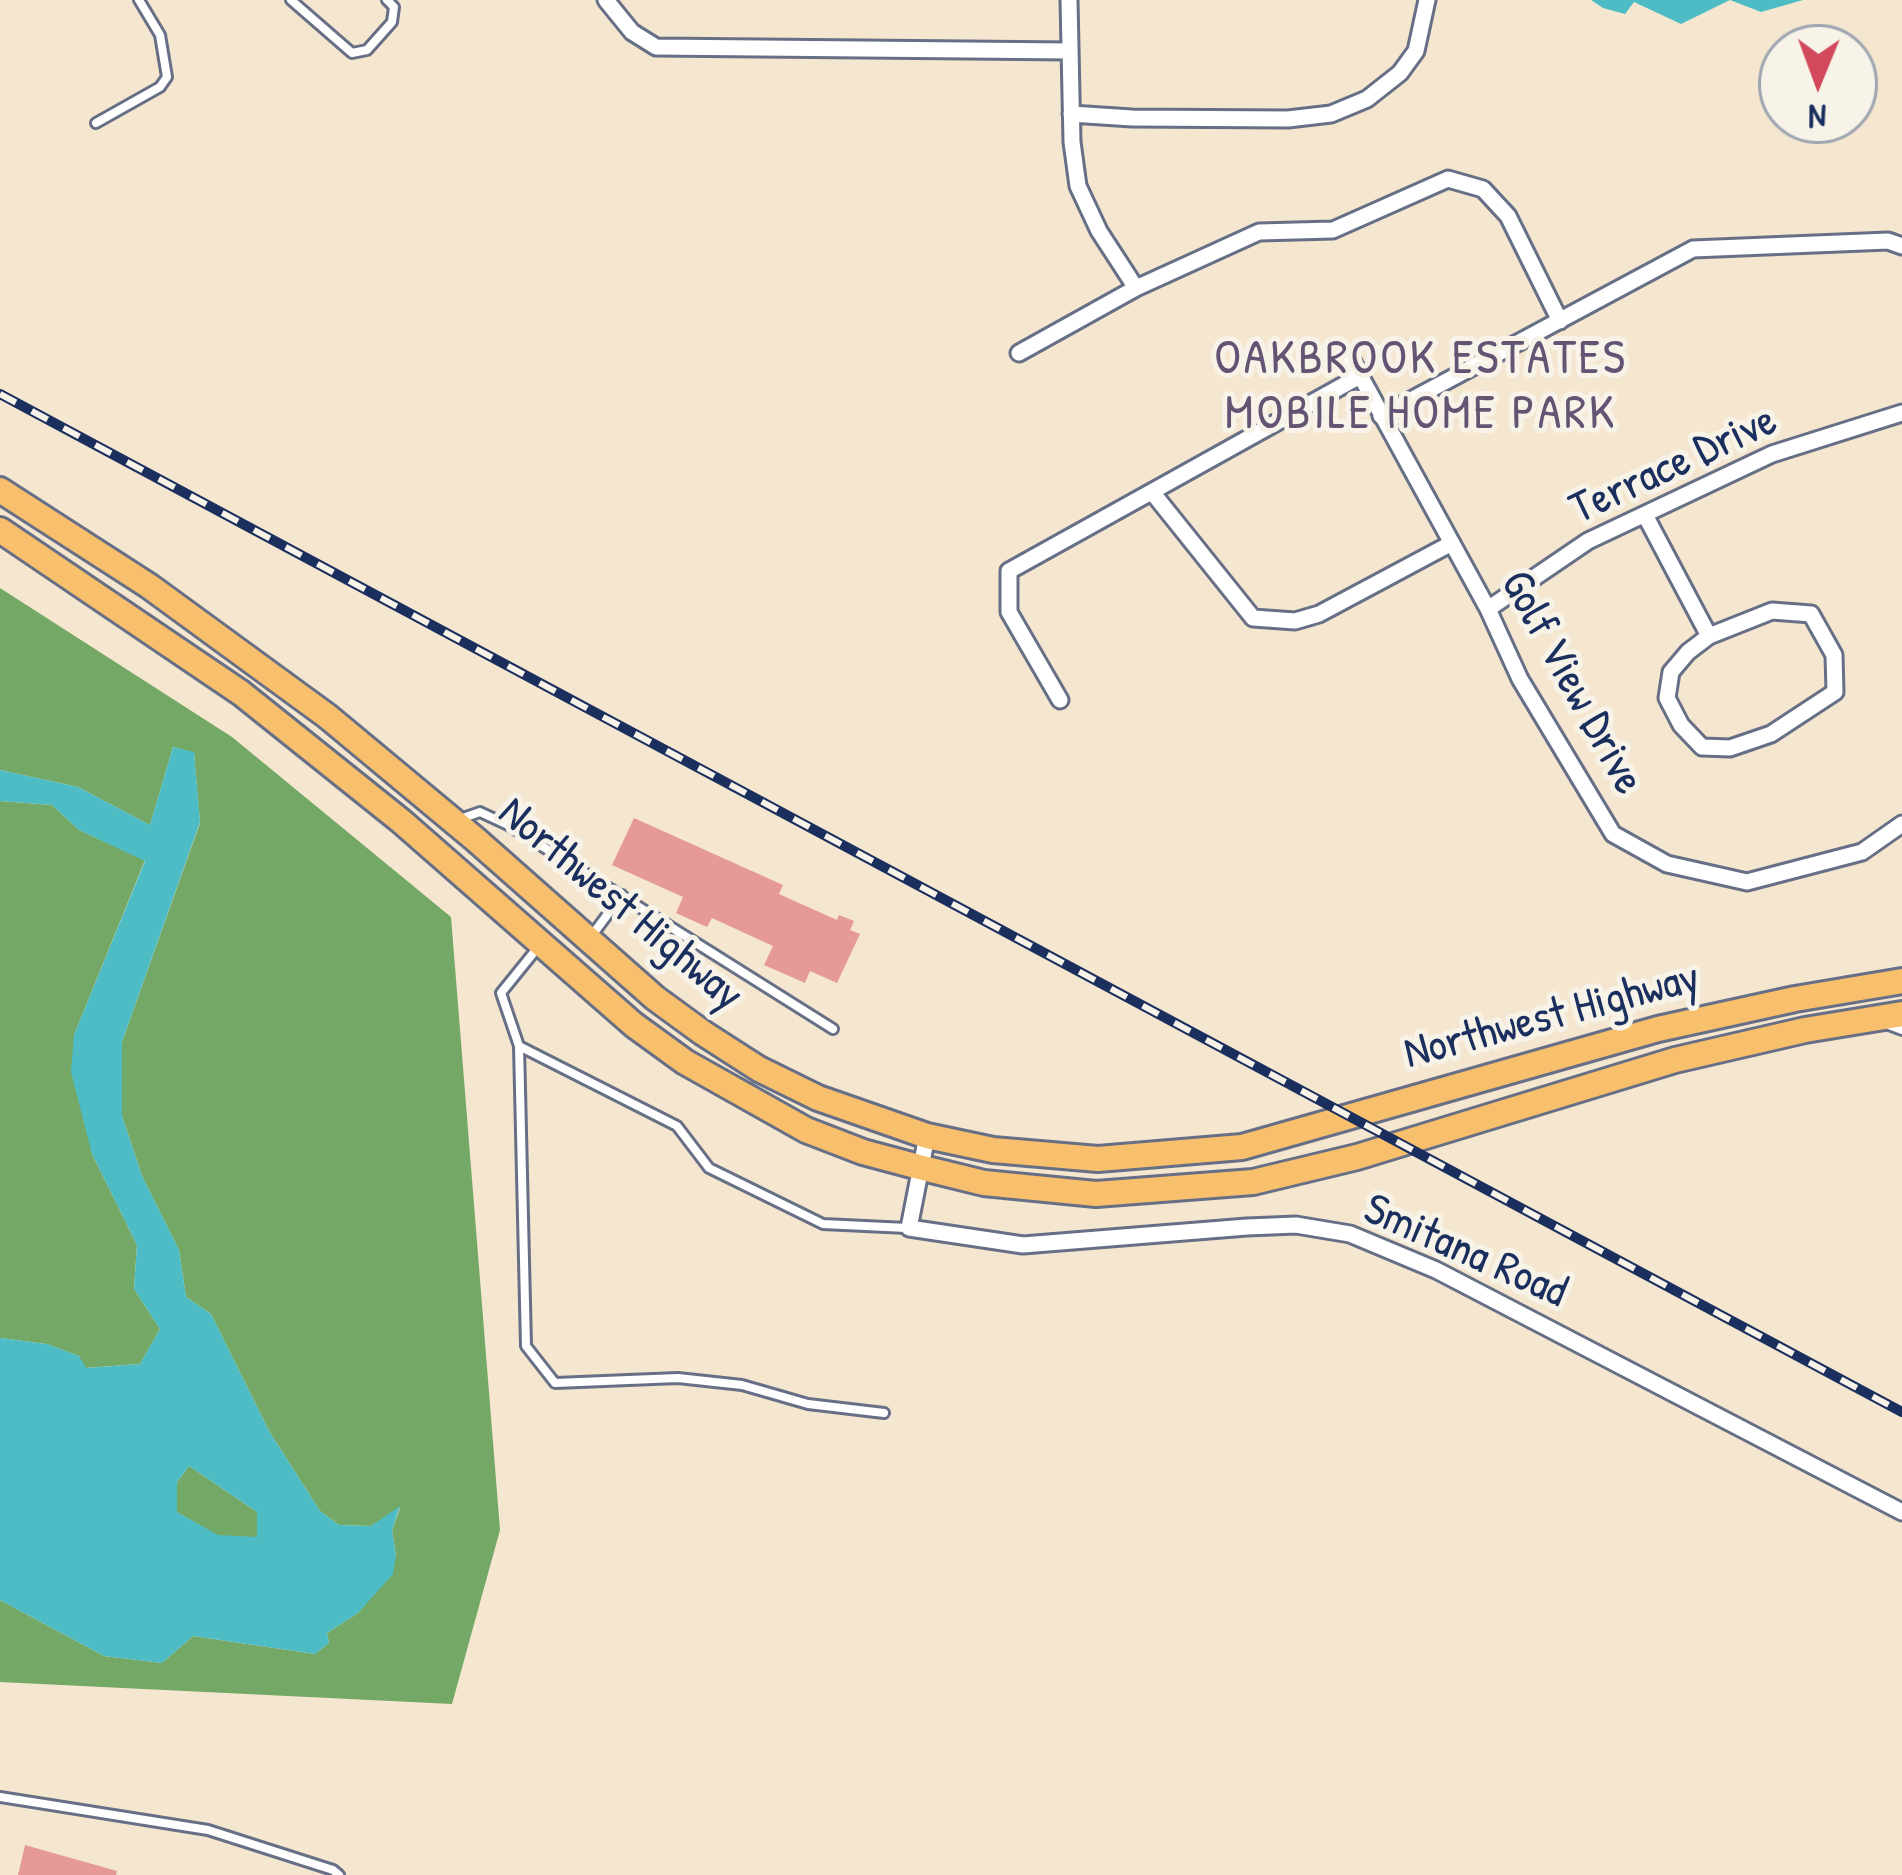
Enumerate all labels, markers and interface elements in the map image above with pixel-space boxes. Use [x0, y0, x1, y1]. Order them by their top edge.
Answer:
north arrow [1758, 24, 1878, 144]
text: N [1808, 95, 1827, 139]
district label: OAKBROOK ESTATES MOBILE HOME PARK [1214, 331, 1628, 444]
street label: Terrace Drive [1562, 395, 1786, 537]
street label: Golf View Drive [1487, 562, 1655, 804]
street label: Northwest Highway [486, 787, 754, 1023]
street label: Northwest Highway [1399, 952, 1705, 1082]
street label: Smitana Road [1355, 1183, 1575, 1321]

